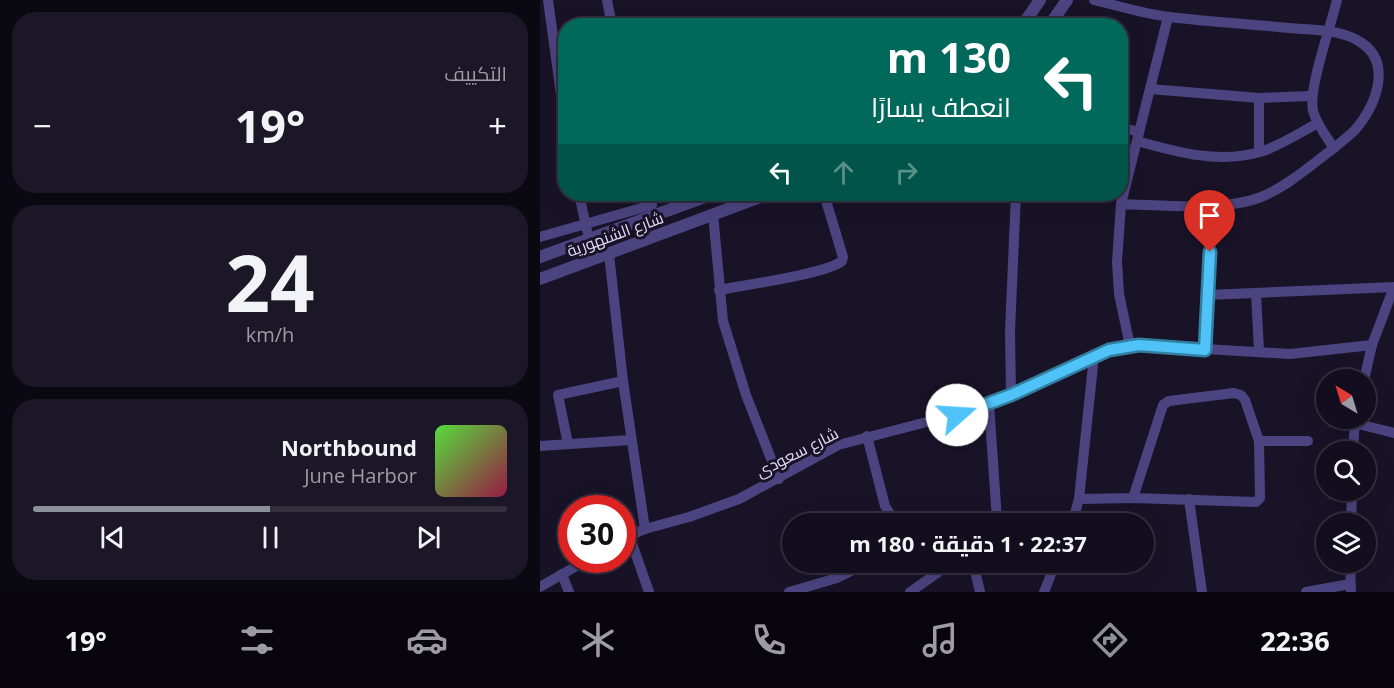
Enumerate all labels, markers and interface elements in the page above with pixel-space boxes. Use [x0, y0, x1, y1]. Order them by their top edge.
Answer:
text: 130 m [887, 28, 1011, 85]
icon: left [1032, 42, 1110, 120]
text: التكييف [444, 60, 507, 87]
text: انعطف يسارًا [871, 88, 1011, 125]
text: 19° [235, 95, 305, 156]
text: − [33, 103, 52, 148]
text: + [488, 103, 507, 148]
icon: left [764, 156, 797, 189]
icon: ahead [827, 156, 860, 189]
icon: right [890, 156, 923, 189]
pin [1184, 190, 1235, 252]
icon: arrive [1193, 199, 1226, 232]
street label: شارع الشنهورية [564, 206, 667, 263]
text: 24 [225, 229, 315, 335]
text: km/h [246, 321, 294, 348]
north arrow [1316, 369, 1376, 429]
map controls [1316, 369, 1376, 573]
position arrow [925, 383, 989, 447]
street label: شارع سعودى [752, 422, 842, 483]
text: Northbound [281, 432, 417, 462]
button: search [1316, 441, 1376, 501]
text: June Harbor [304, 462, 417, 489]
speed limit sign: 30 [558, 495, 636, 573]
button: layers [1316, 513, 1376, 573]
icon: previous [96, 521, 129, 554]
icon: pause [254, 521, 287, 554]
icon: next [412, 521, 445, 554]
text: 22:37 · 1 دقيقة · 180 m [849, 528, 1087, 558]
icon: filters [236, 619, 278, 661]
icon: car [406, 619, 448, 661]
icon: climate [577, 619, 619, 661]
icon: phone [748, 619, 790, 661]
icon: music [919, 619, 961, 661]
icon: directions [1089, 619, 1131, 661]
text: 19° [64, 622, 107, 659]
text: 22:36 [1260, 622, 1330, 659]

